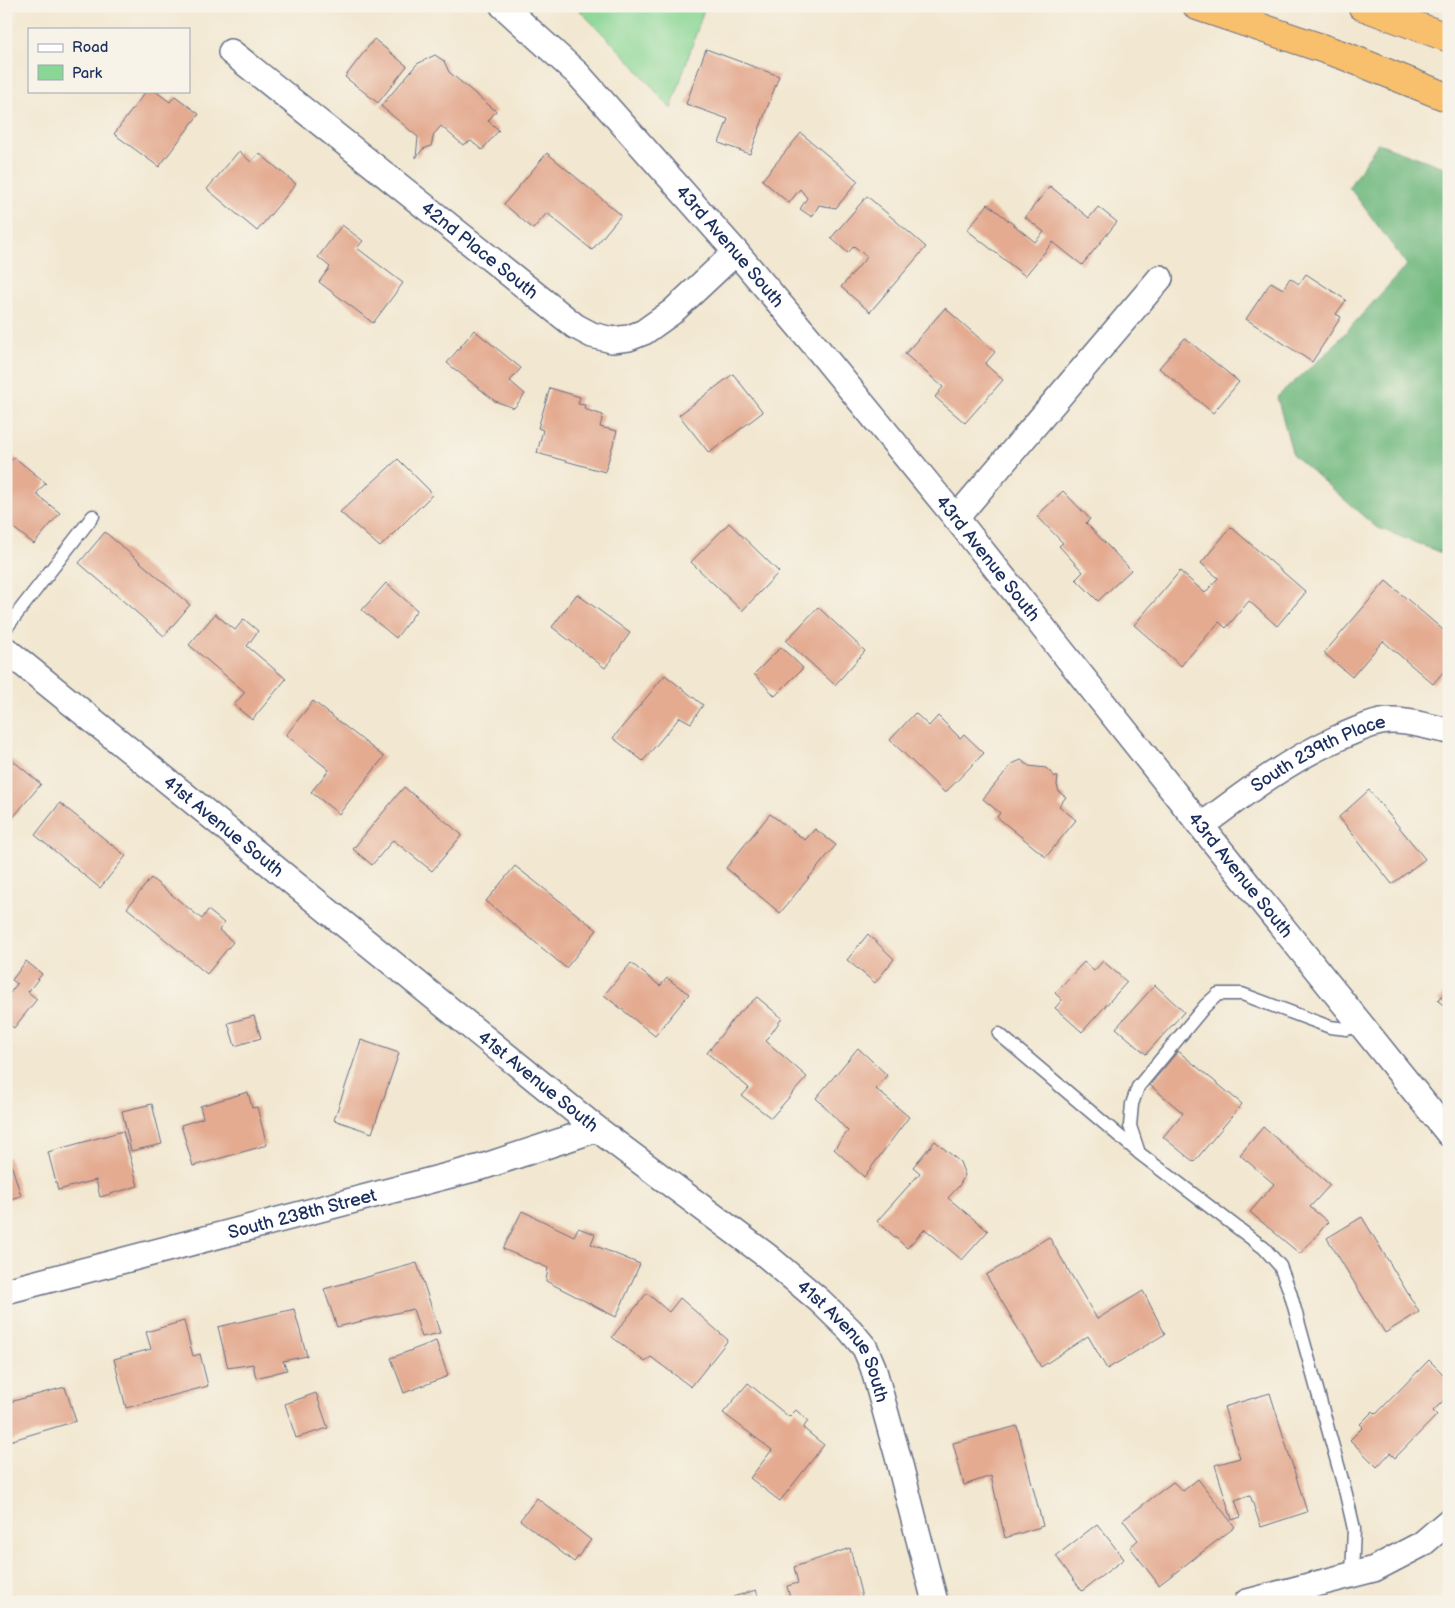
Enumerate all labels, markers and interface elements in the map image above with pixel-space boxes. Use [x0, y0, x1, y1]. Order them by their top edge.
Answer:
legend [28, 28, 190, 92]
text: Road [72, 38, 108, 57]
text: Park [72, 64, 103, 83]
street label: 43rd Avenue South [671, 181, 789, 312]
street label: 42nd Place South [417, 197, 542, 303]
street label: 43rd Avenue South [931, 491, 1045, 625]
street label: South 239th Place [1247, 711, 1388, 796]
street label: 41st Avenue South [159, 771, 288, 881]
street label: 43rd Avenue South [1184, 808, 1297, 942]
street label: 41st Avenue South [474, 1026, 603, 1136]
street label: South 238th Street [226, 1184, 379, 1243]
street label: 41st Avenue South [793, 1276, 893, 1405]

